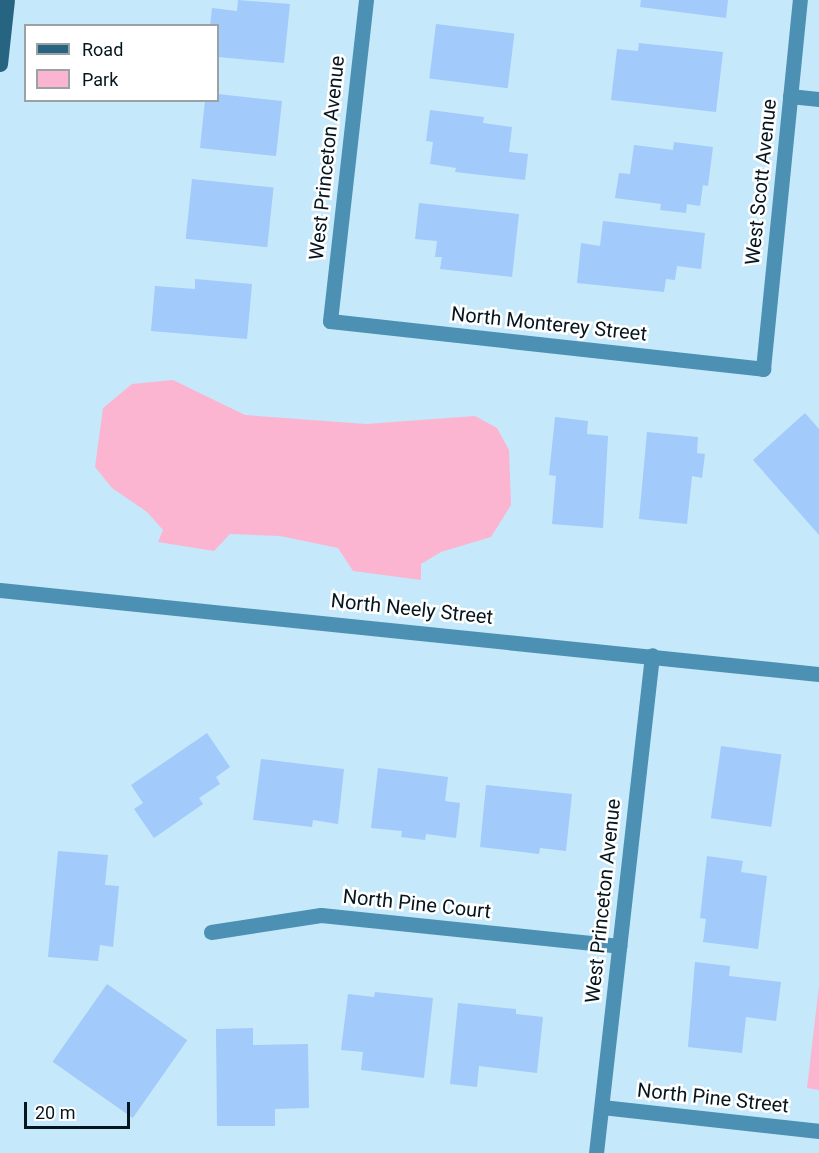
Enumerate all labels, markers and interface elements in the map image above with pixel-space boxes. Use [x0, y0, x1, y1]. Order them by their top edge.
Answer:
legend [24, 24, 219, 102]
text: Road [82, 39, 123, 60]
street label: West Princeton Avenue [304, 55, 350, 261]
text: Park [82, 69, 118, 90]
street label: West Scott Avenue [740, 98, 782, 266]
street label: North Monterey Street [450, 302, 648, 346]
street label: North Neely Street [330, 589, 494, 629]
street label: West Princeton Avenue [580, 798, 626, 1004]
street label: North Pine Court [342, 884, 492, 924]
street label: North Pine Street [636, 1078, 790, 1118]
scale bar [27, 1090, 134, 1128]
text: 20 m [35, 1102, 75, 1123]

